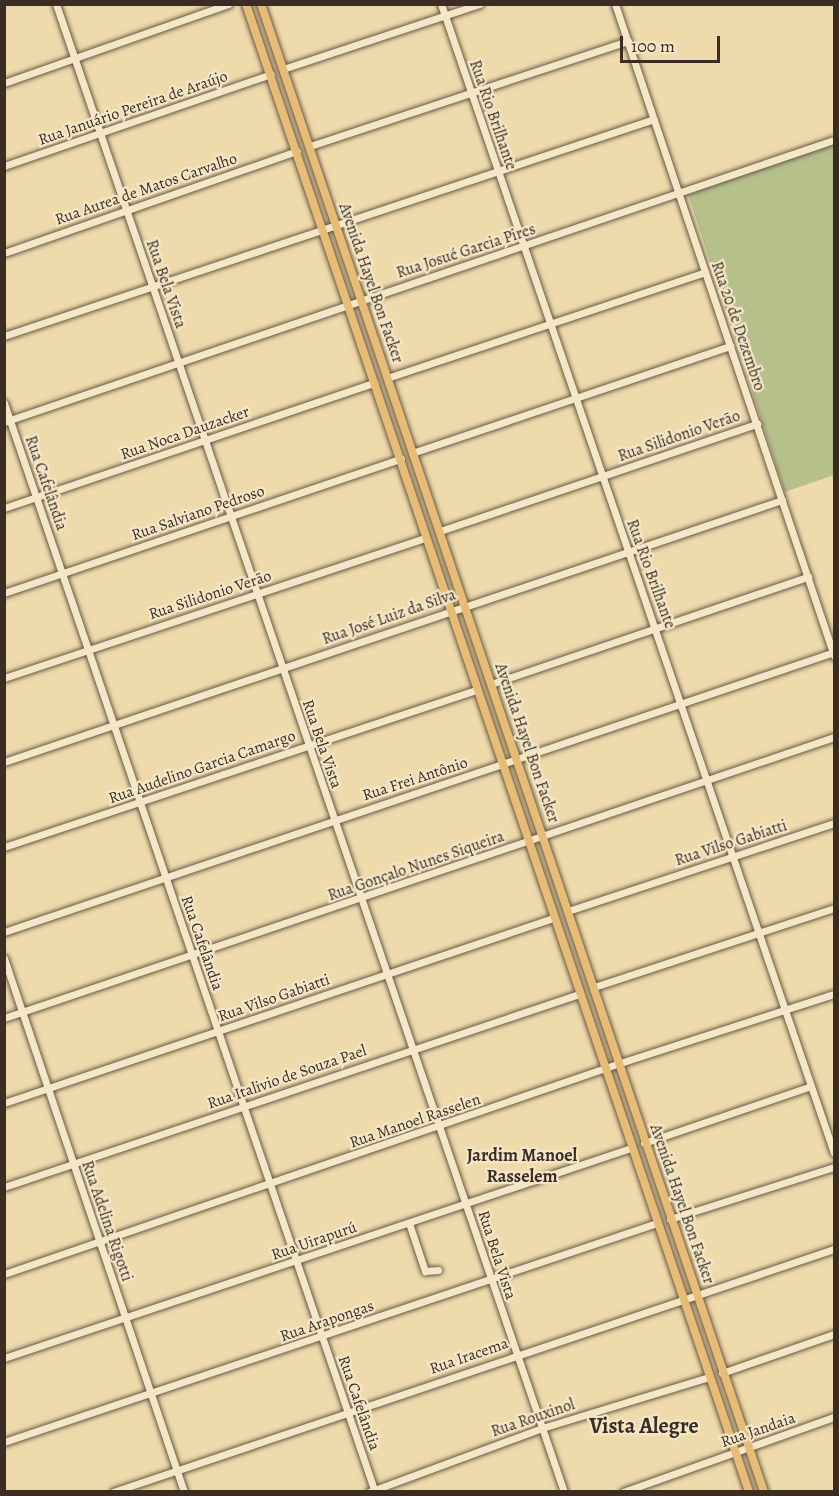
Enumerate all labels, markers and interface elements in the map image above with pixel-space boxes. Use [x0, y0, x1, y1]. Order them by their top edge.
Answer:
scale bar [623, 24, 724, 62]
text: 100 m [631, 34, 675, 58]
street label: Rua Rio Brilhante [465, 58, 521, 172]
street label: Rua Januário Pereira de Araújo [36, 67, 230, 149]
street label: Rua Aurea de Matos Carvalho [52, 149, 240, 229]
street label: Avenida Hayel Bon Facker [335, 201, 407, 365]
street label: Rua Josué Garcia Pires [394, 219, 538, 283]
street label: Rua Bela Vista [142, 237, 190, 331]
street label: Rua 20 de Dezembro [707, 259, 769, 393]
street label: Rua Noca Dauzacker [118, 402, 252, 464]
street label: Rua Silidonio Verão [615, 406, 743, 466]
street label: Rua Cafelândia [21, 433, 71, 533]
street label: Rua Salviano Pedroso [129, 481, 267, 545]
street label: Rua Rio Brilhante [622, 517, 680, 631]
street label: Rua Silidonio Verão [146, 566, 274, 624]
street label: Rua José Luiz da Silva [320, 585, 458, 649]
street label: Avenida Hayel Bon Facker [491, 661, 563, 825]
street label: Rua Bela Vista [298, 697, 346, 791]
street label: Rua Audelino Garcia Camargo [106, 726, 298, 808]
street label: Rua Frei Antônio [360, 753, 470, 805]
street label: Rua Vilso Gabiatti [672, 816, 790, 870]
street label: Rua Gonçalo Nunes Siqueira [325, 827, 507, 905]
street label: Rua Cafelândia [177, 893, 227, 993]
street label: Rua Vilso Gabiatti [216, 970, 332, 1026]
street label: Rua Italivio de Souza Pael [205, 1041, 369, 1113]
street label: Rua Manoel Rasselen [347, 1090, 483, 1152]
street label: Avenida Hayel Bon Facker [646, 1122, 718, 1286]
district label: Jardim Manoel Rasselem [467, 1145, 577, 1188]
street label: Rua Adelina Rigotti [77, 1158, 137, 1284]
street label: Rua Bela Vista [474, 1208, 520, 1302]
street label: Rua Uirapurú [269, 1217, 359, 1265]
street label: Rua Arapongas [278, 1296, 376, 1346]
street label: Rua Iracema [427, 1334, 511, 1378]
street label: Rua Cafelândia [334, 1353, 384, 1453]
street label: Rua Rouxinol [489, 1395, 577, 1441]
street label: Rua Jandaia [718, 1408, 798, 1452]
district label: Vista Alegre [589, 1414, 699, 1440]

